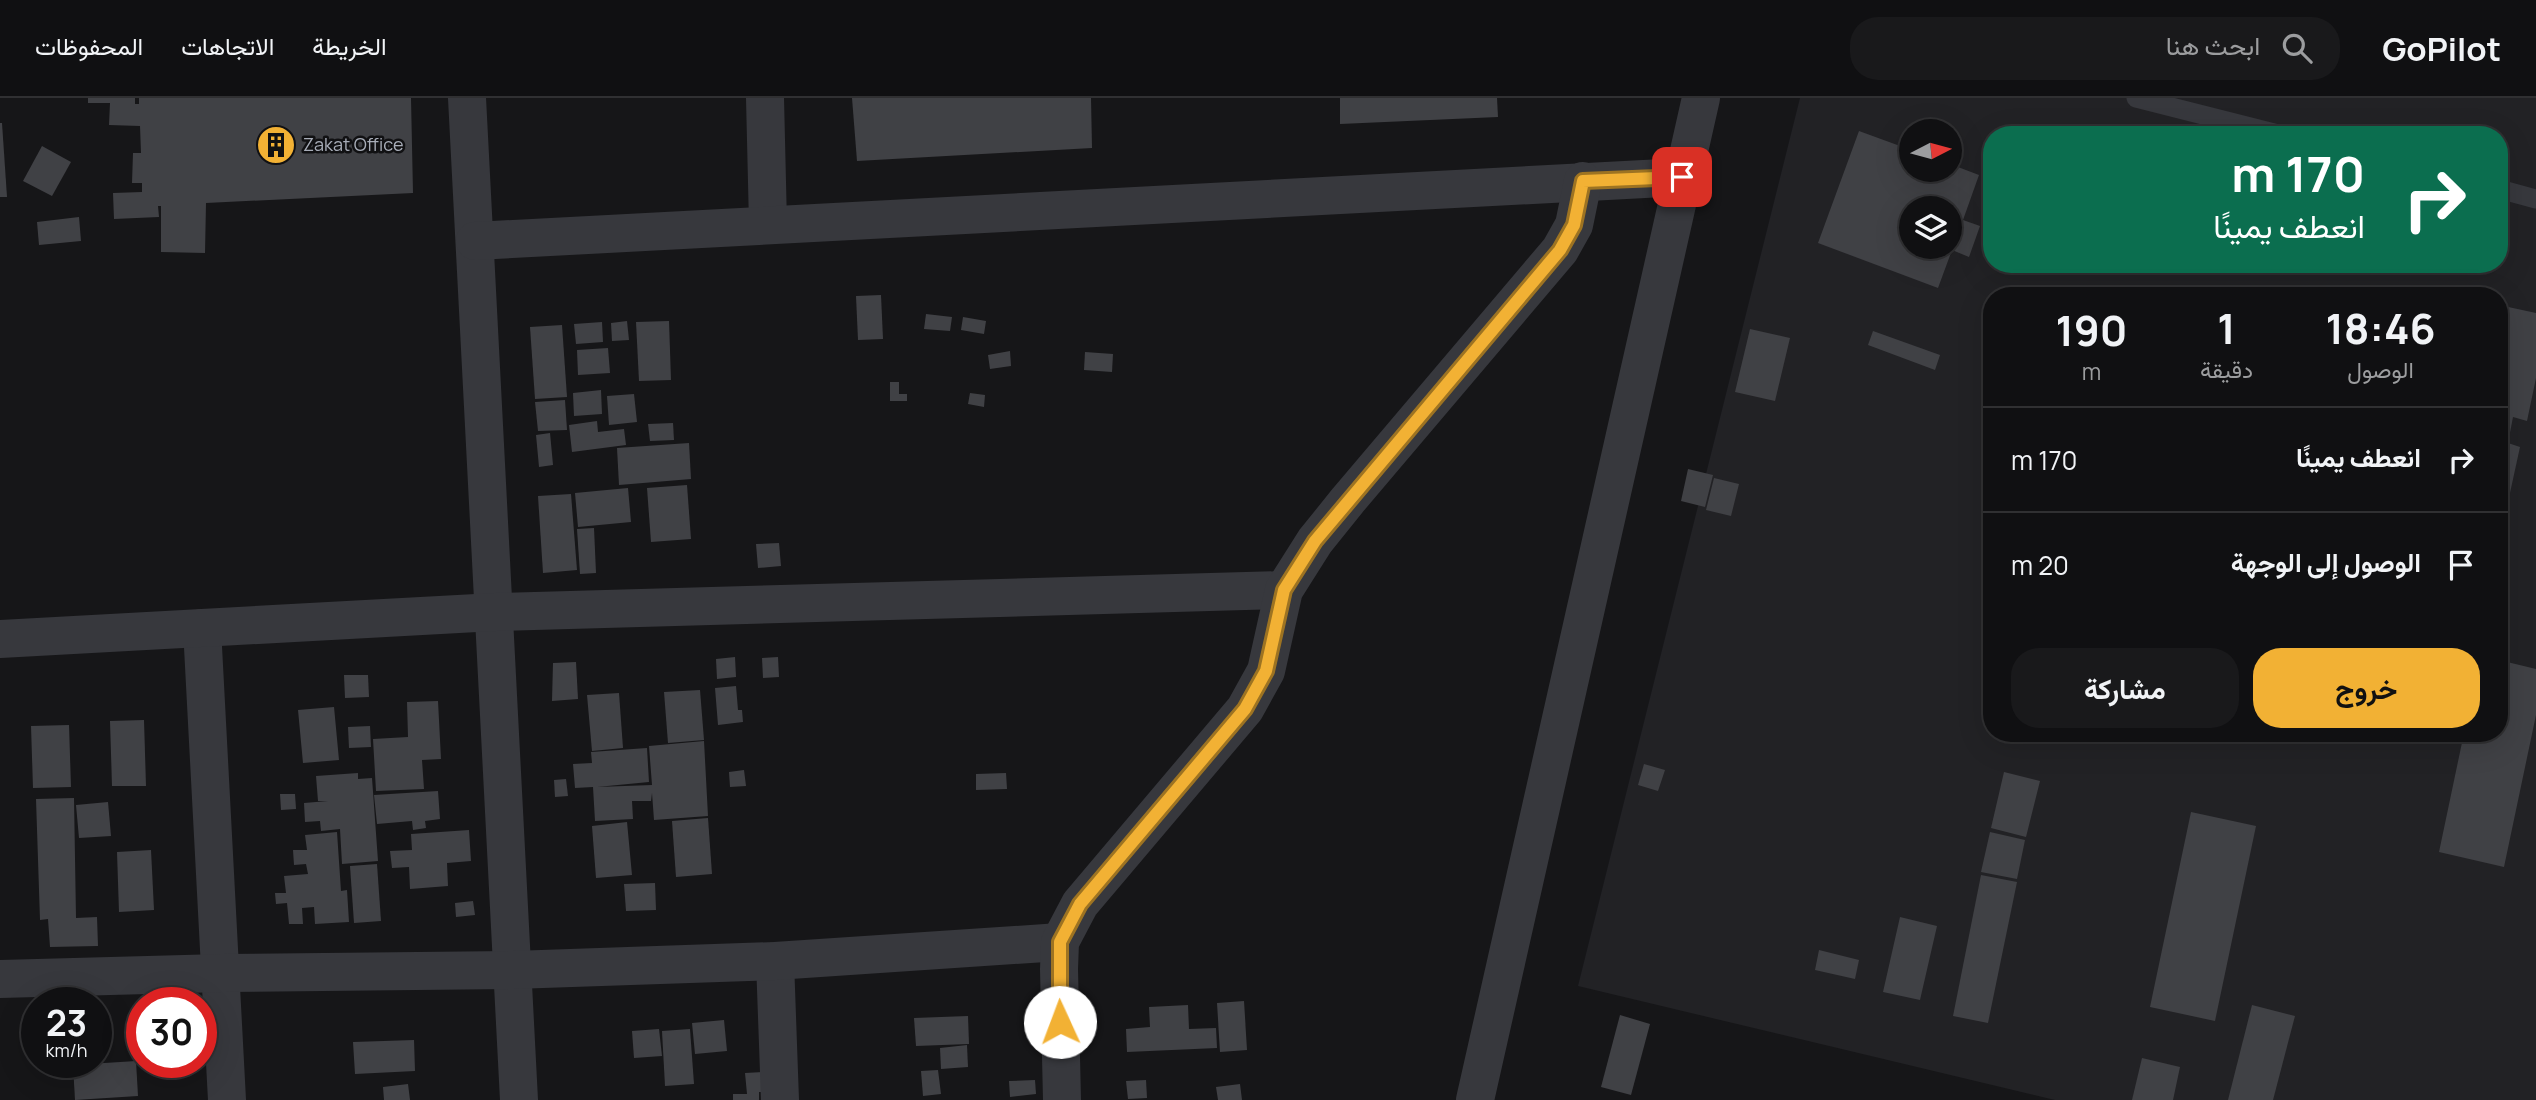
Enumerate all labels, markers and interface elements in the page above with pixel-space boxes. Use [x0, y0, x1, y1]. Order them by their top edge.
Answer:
search box [1850, 17, 2340, 80]
text: GoPilot [2382, 26, 2501, 71]
text: ابحث هنا [2166, 27, 2260, 63]
text: المحفوظات [35, 29, 143, 62]
text: الاتجاهات [181, 29, 274, 62]
text: الخريطة [312, 29, 387, 62]
icon: search [2278, 29, 2316, 67]
north arrow [1899, 119, 1962, 182]
map controls [1899, 119, 1962, 259]
building icon: Zakat Office [255, 124, 297, 166]
place label: Zakat Office [303, 132, 403, 156]
text: 170 m [2231, 140, 2365, 207]
pin [1652, 147, 1712, 207]
icon: right [2389, 154, 2480, 245]
icon: arrive [1663, 158, 1701, 196]
button: layers [1899, 196, 1962, 259]
text: انعطف يمينًا [2213, 204, 2365, 248]
text: 1 [2217, 299, 2236, 357]
text: 18:46 [2325, 299, 2436, 357]
text: 190 [2055, 301, 2128, 359]
text: دقيقة [2200, 353, 2253, 385]
text: الوصول [2347, 353, 2414, 385]
text: m [2082, 355, 2101, 387]
text: انعطف يمينًا [2296, 439, 2421, 475]
icon: right [2442, 441, 2480, 479]
text: 170 m [2011, 442, 2077, 478]
text: الوصول إلى الوجهة [2231, 544, 2421, 580]
icon: arrive [2442, 546, 2480, 584]
text: 20 m [2011, 547, 2069, 583]
button: مشاركة [2011, 648, 2239, 728]
button: خروج [2253, 648, 2480, 728]
position arrow [1023, 985, 1097, 1059]
speed limit sign: 30 [126, 987, 217, 1078]
text: 23 [46, 999, 87, 1047]
text: km/h [46, 1038, 87, 1062]

